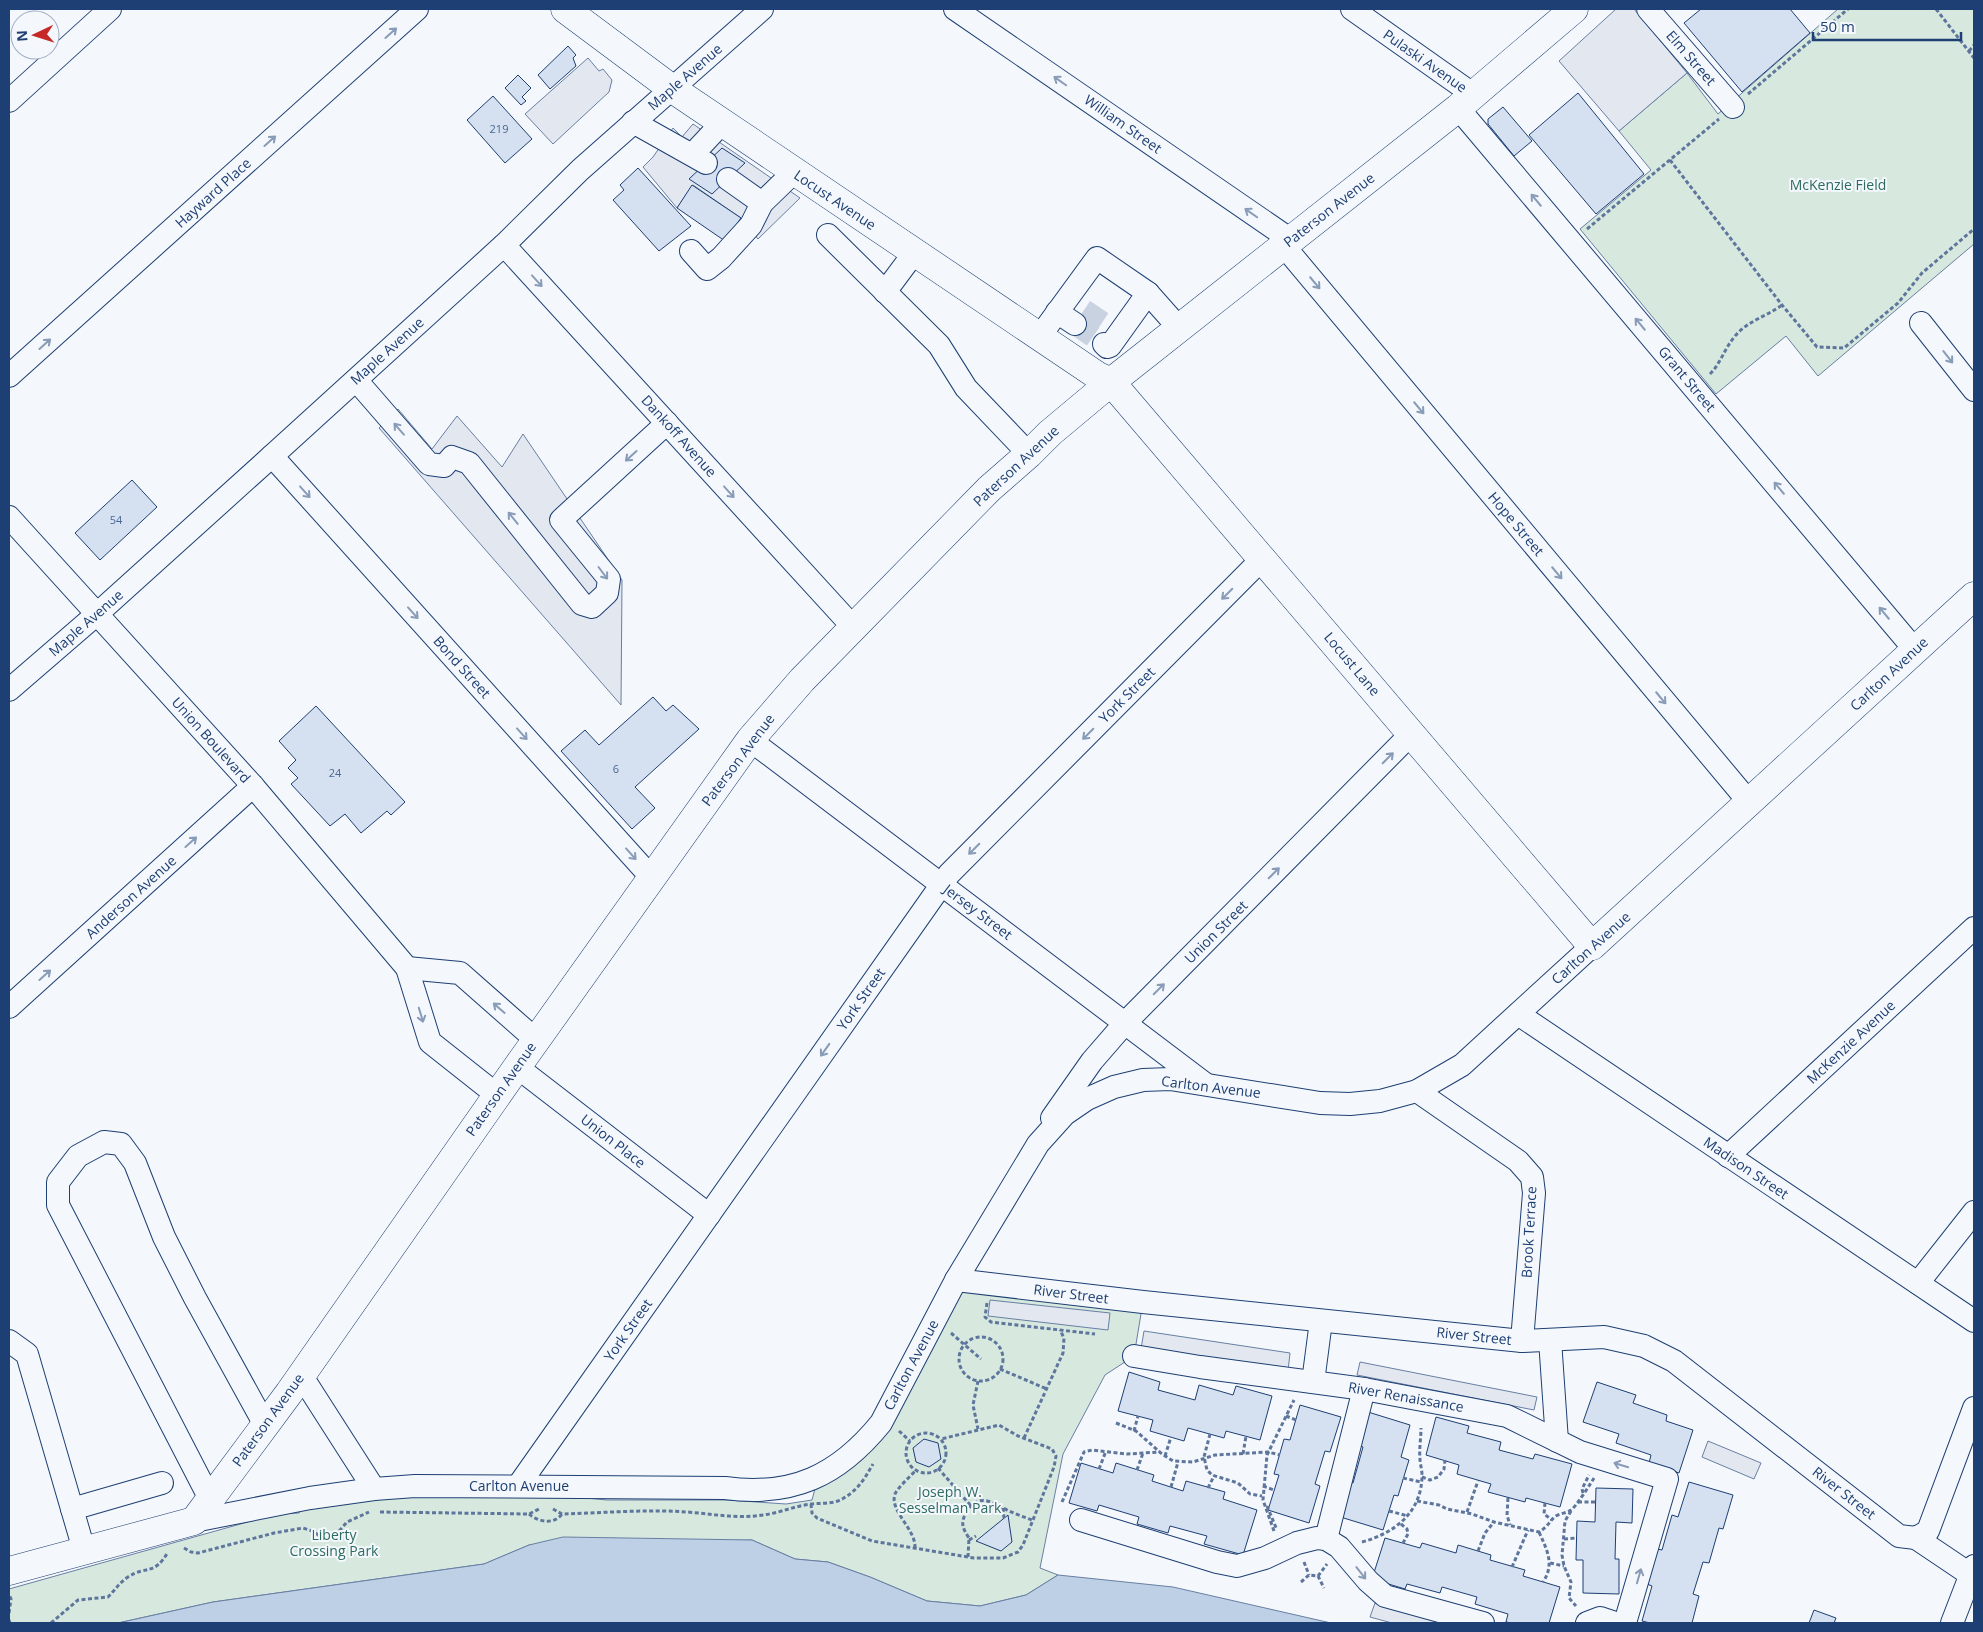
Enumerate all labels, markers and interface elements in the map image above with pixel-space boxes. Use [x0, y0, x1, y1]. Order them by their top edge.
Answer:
north arrow [10, 10, 60, 60]
scale bar [1813, 10, 1960, 42]
text: 50 m [1820, 16, 1855, 36]
street label: Pulaski Avenue [1380, 25, 1471, 97]
street label: Elm Street [1662, 26, 1721, 89]
one-way arrow [384, 27, 397, 39]
text: N [12, 30, 31, 42]
street label: Maple Avenue [643, 39, 726, 114]
one-way arrow [1053, 76, 1067, 86]
street label: William Street [1081, 90, 1166, 157]
house number: 219 [490, 121, 508, 136]
one-way arrow [263, 136, 276, 147]
street label: Hayward Place [171, 153, 255, 232]
street label: Locust Avenue [791, 165, 880, 234]
street label: Paterson Avenue [1279, 168, 1378, 251]
park label: McKenzie Field [1790, 175, 1886, 194]
one-way arrow [1530, 193, 1541, 206]
one-way arrow [1244, 207, 1258, 218]
one-way arrow [531, 275, 543, 287]
one-way arrow [1309, 277, 1321, 290]
street label: Maple Avenue [346, 312, 428, 389]
one-way arrow [1635, 318, 1646, 331]
one-way arrow [38, 338, 51, 350]
street label: Grant Street [1654, 342, 1720, 415]
one-way arrow [1942, 350, 1953, 363]
street label: Dankoff Avenue [637, 391, 721, 481]
one-way arrow [1414, 401, 1425, 414]
street label: Paterson Avenue [969, 421, 1063, 510]
one-way arrow [393, 422, 404, 435]
one-way arrow [624, 450, 637, 462]
one-way arrow [1773, 482, 1785, 495]
one-way arrow [299, 485, 311, 498]
one-way arrow [723, 485, 735, 498]
street label: Hope Street [1484, 488, 1549, 560]
one-way arrow [508, 511, 519, 524]
house number: 54 [110, 512, 123, 527]
one-way arrow [598, 566, 608, 580]
one-way arrow [1552, 566, 1563, 579]
street label: Maple Avenue [44, 585, 127, 660]
one-way arrow [1221, 588, 1234, 600]
one-way arrow [408, 606, 419, 619]
one-way arrow [1878, 606, 1889, 619]
street label: Locust Lane [1320, 628, 1385, 700]
street label: Bond Street [429, 632, 495, 702]
street label: Carlton Avenue [1846, 632, 1932, 715]
street label: York Street [1094, 662, 1159, 727]
one-way arrow [1656, 691, 1667, 704]
street label: Union Boulevard [168, 693, 255, 787]
street label: Paterson Avenue [697, 710, 779, 810]
one-way arrow [516, 727, 528, 740]
one-way arrow [1082, 728, 1094, 740]
one-way arrow [1382, 752, 1394, 764]
house number: 6 [613, 761, 619, 776]
house number: 24 [329, 765, 342, 780]
one-way arrow [185, 836, 198, 848]
one-way arrow [967, 843, 980, 855]
one-way arrow [625, 848, 637, 861]
street label: Anderson Avenue [81, 851, 180, 942]
one-way arrow [1267, 867, 1280, 879]
street label: Jersey Street [938, 878, 1017, 944]
street label: Union Street [1180, 896, 1251, 967]
street label: Carlton Avenue [1547, 907, 1634, 988]
street label: York Street [832, 964, 889, 1034]
one-way arrow [38, 969, 51, 980]
one-way arrow [1153, 982, 1165, 995]
street label: McKenzie Avenue [1802, 995, 1899, 1088]
one-way arrow [493, 1002, 506, 1014]
one-way arrow [417, 1006, 427, 1022]
street label: Paterson Avenue [461, 1038, 540, 1140]
one-way arrow [820, 1043, 830, 1057]
street label: Carlton Avenue [1160, 1071, 1262, 1102]
street label: Union Place [577, 1109, 650, 1172]
street label: Madison Street [1700, 1132, 1793, 1203]
street label: Brook Terrace [1517, 1185, 1540, 1278]
street label: River Street [1032, 1279, 1110, 1308]
street label: York Street [599, 1295, 656, 1365]
street label: Carlton Avenue [879, 1316, 943, 1413]
street label: River Street [1436, 1322, 1513, 1349]
street label: Paterson Avenue [227, 1369, 308, 1470]
street label: River Renaissance [1347, 1377, 1466, 1416]
one-way arrow [1613, 1459, 1629, 1469]
street label: River Street [1809, 1462, 1880, 1523]
street label: Carlton Avenue [469, 1476, 569, 1495]
park label: Joseph W. Sesselman Park [899, 1482, 1002, 1517]
park label: Liberty Crossing Park [290, 1525, 379, 1560]
one-way arrow [1355, 1566, 1366, 1579]
one-way arrow [1634, 1569, 1644, 1585]

